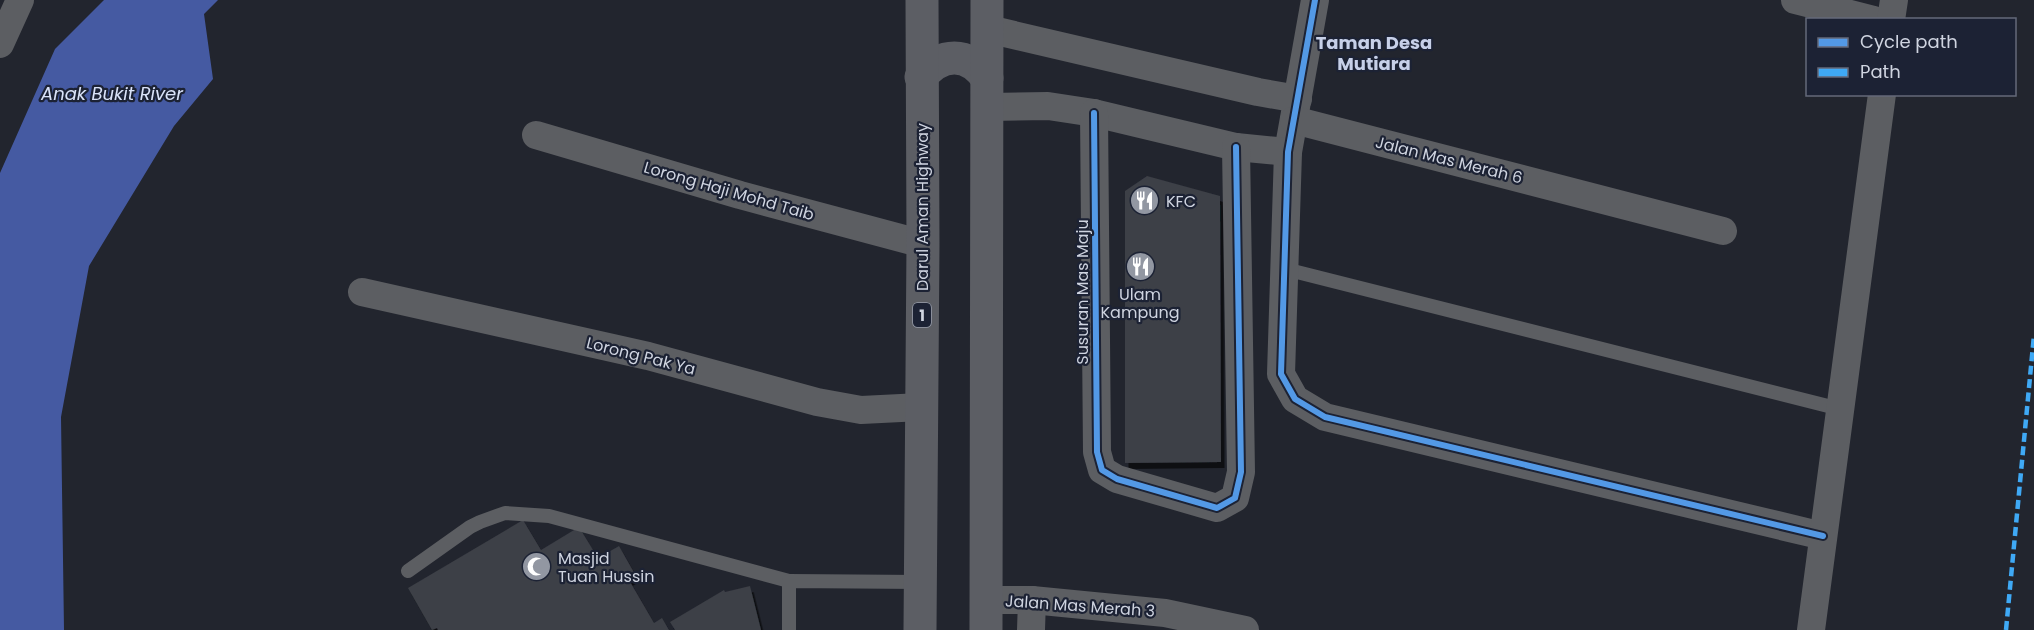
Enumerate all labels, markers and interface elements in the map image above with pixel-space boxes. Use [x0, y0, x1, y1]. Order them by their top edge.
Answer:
legend [1806, 18, 2016, 96]
text: Cycle path [1860, 29, 1958, 54]
district label: Taman Desa Mutiara [1316, 30, 1432, 76]
text: Path [1860, 59, 1901, 84]
water label: Anak Bukit River [40, 81, 184, 106]
street label: Darul Aman Highway [911, 123, 934, 291]
street label: Jalan Mas Merah 6 [1373, 131, 1525, 189]
street label: Lorong Haji Mohd Taib [641, 156, 817, 226]
restaurant icon: KFC [1129, 185, 1161, 217]
place label: KFC [1166, 190, 1196, 213]
street label: Susuran Mas Maju [1071, 219, 1094, 365]
restaurant icon: Ulam Kampung [1124, 250, 1156, 282]
place label: Ulam Kampung [1101, 283, 1180, 324]
road number: 1 [913, 303, 931, 327]
street label: Lorong Pak Ya [584, 331, 698, 381]
place label: Masjid Tuan Hussin [558, 547, 654, 588]
mosque icon: Masjid Tuan Hussin [521, 551, 553, 583]
street label: Jalan Mas Merah 3 [1004, 589, 1156, 623]

